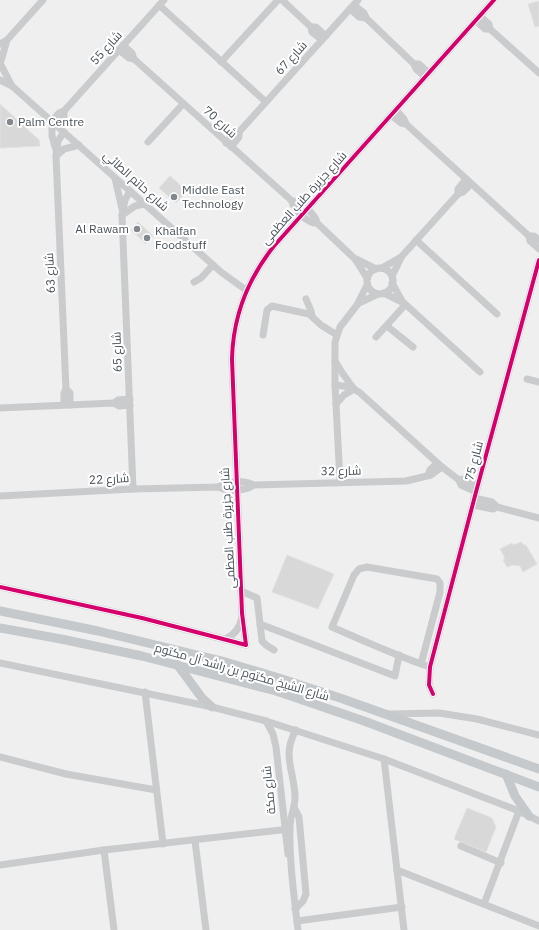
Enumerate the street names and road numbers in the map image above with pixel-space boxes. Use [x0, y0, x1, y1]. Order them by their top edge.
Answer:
street label: شارع 55 [87, 28, 126, 68]
street label: شارع 67 [272, 38, 311, 78]
street label: شارع 70 [200, 103, 240, 142]
street label: شارع حاتم الطائي [98, 147, 172, 216]
street label: شارع جزيرة طنب العظمى [258, 148, 350, 248]
street label: شارع 63 [41, 252, 59, 294]
street label: شارع 65 [108, 331, 126, 373]
street label: شارع 75 [461, 439, 487, 483]
street label: شارع 32 [321, 463, 361, 479]
street label: شارع جزيرة طنب العظمى [217, 467, 239, 589]
street label: شارع 22 [88, 470, 130, 488]
street label: شارع الشيخ مكتوم بن راشد آل مكتوم [153, 639, 331, 705]
street label: شارع مكة [258, 765, 279, 815]

